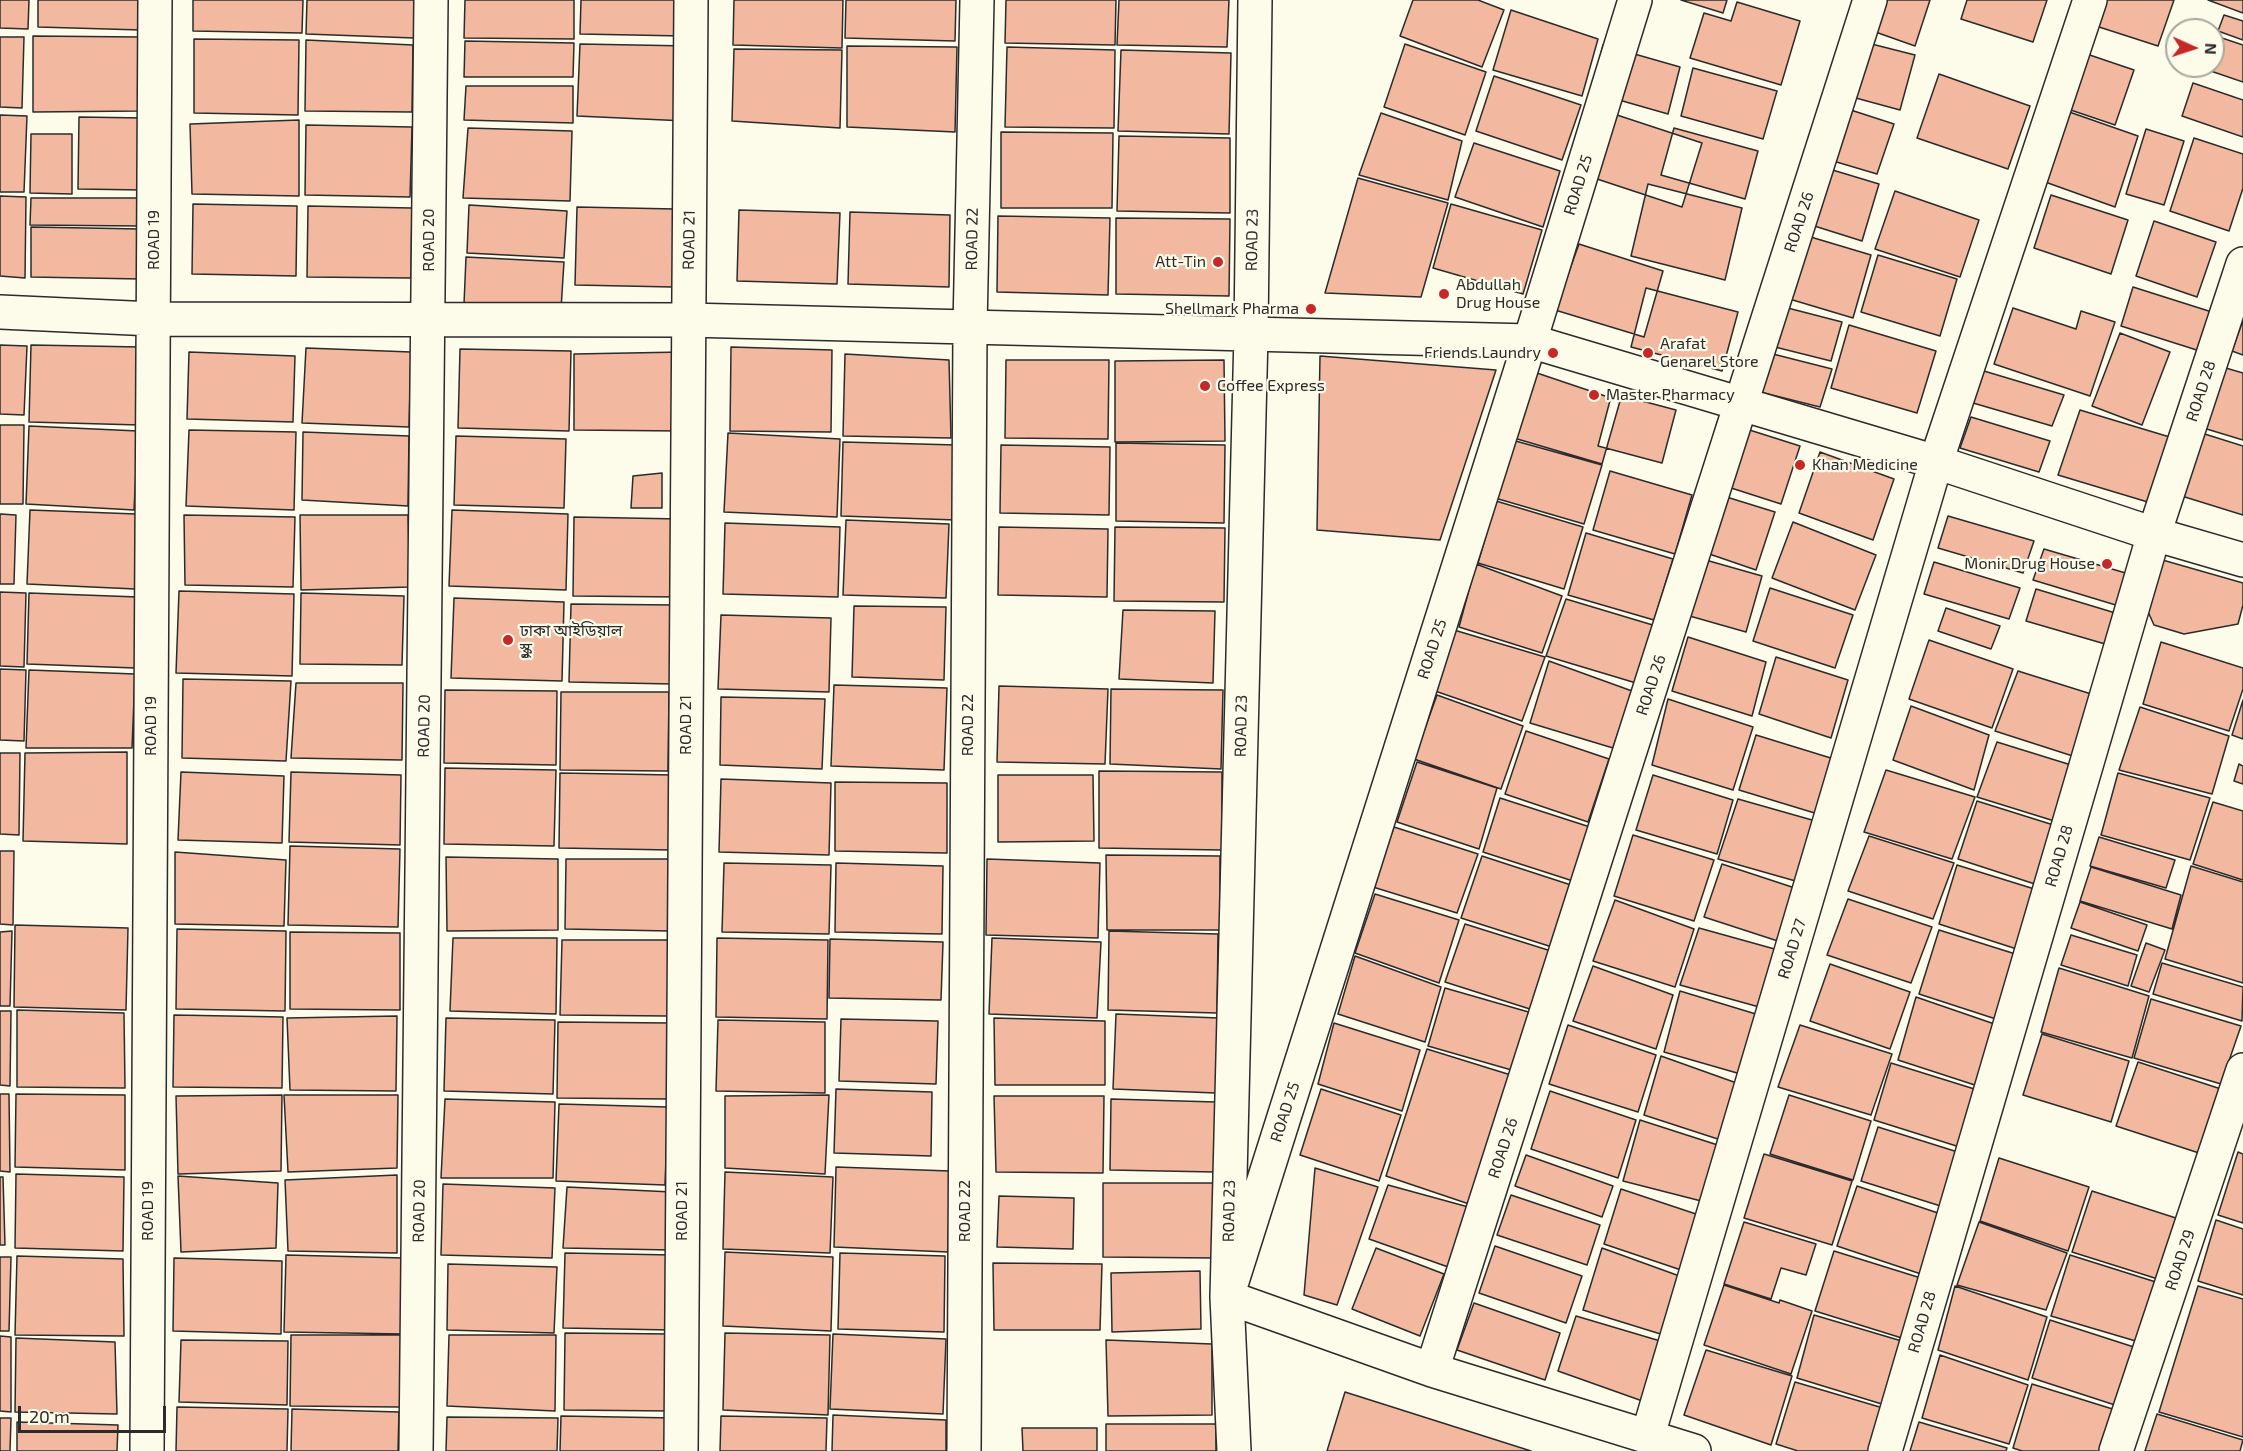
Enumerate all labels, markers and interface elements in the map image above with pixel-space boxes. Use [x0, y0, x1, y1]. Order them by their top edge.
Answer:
north arrow [2165, 18, 2225, 78]
text: N [2202, 43, 2221, 55]
street label: ROAD 25 [1560, 152, 1596, 218]
street label: ROAD 26 [1780, 189, 1818, 255]
street label: ROAD 20 [419, 208, 439, 272]
street label: ROAD 22 [962, 208, 982, 270]
street label: ROAD 23 [1242, 209, 1262, 271]
street label: ROAD 19 [144, 210, 164, 270]
street label: ROAD 21 [679, 210, 699, 270]
place label: Att-Tin [1155, 252, 1206, 272]
marker: Att-Tin [1211, 255, 1225, 269]
place label: Abdullah Drug House [1456, 275, 1540, 313]
marker: Abdullah Drug House [1437, 287, 1451, 301]
place label: Shellmark Pharma [1165, 299, 1299, 319]
marker: Shellmark Pharma [1304, 302, 1318, 316]
place label: Arafat Genarel Store [1660, 334, 1759, 372]
place label: Friends Laundry [1424, 343, 1541, 363]
marker: Friends Laundry [1546, 346, 1560, 360]
marker: Arafat Genarel Store [1641, 346, 1655, 360]
street label: ROAD 28 [2182, 358, 2220, 424]
place label: Coffee Express [1217, 376, 1325, 396]
marker: Coffee Express [1198, 379, 1212, 393]
place label: Master Pharmacy [1606, 385, 1735, 405]
marker: Master Pharmacy [1587, 388, 1601, 402]
place label: Khan Medicine [1812, 455, 1918, 475]
marker: Khan Medicine [1793, 458, 1807, 472]
place label: Monir Drug House [1964, 554, 2095, 574]
marker: Monir Drug House [2100, 557, 2114, 571]
street label: ROAD 25 [1413, 616, 1451, 682]
place label: ঢাকা আইডিয়াল স্কুল [520, 621, 622, 659]
marker: ঢাকা আইডিয়াল স্কুল [501, 633, 515, 647]
street label: ROAD 26 [1632, 652, 1670, 718]
street label: ROAD 20 [414, 694, 434, 758]
street label: ROAD 22 [958, 694, 978, 756]
street label: ROAD 21 [676, 695, 696, 755]
street label: ROAD 23 [1231, 695, 1251, 757]
street label: ROAD 19 [141, 696, 161, 756]
street label: ROAD 28 [2041, 823, 2077, 889]
street label: ROAD 27 [1774, 917, 1810, 981]
street label: ROAD 25 [1266, 1079, 1304, 1145]
street label: ROAD 26 [1484, 1115, 1522, 1181]
street label: ROAD 20 [409, 1179, 429, 1243]
street label: ROAD 22 [955, 1180, 975, 1242]
street label: ROAD 23 [1219, 1180, 1239, 1242]
street label: ROAD 19 [138, 1181, 158, 1241]
street label: ROAD 21 [672, 1181, 692, 1241]
street label: ROAD 29 [2161, 1227, 2199, 1293]
street label: ROAD 28 [1904, 1289, 1940, 1355]
scale bar [21, 1394, 170, 1432]
text: 20 m [29, 1405, 70, 1427]

